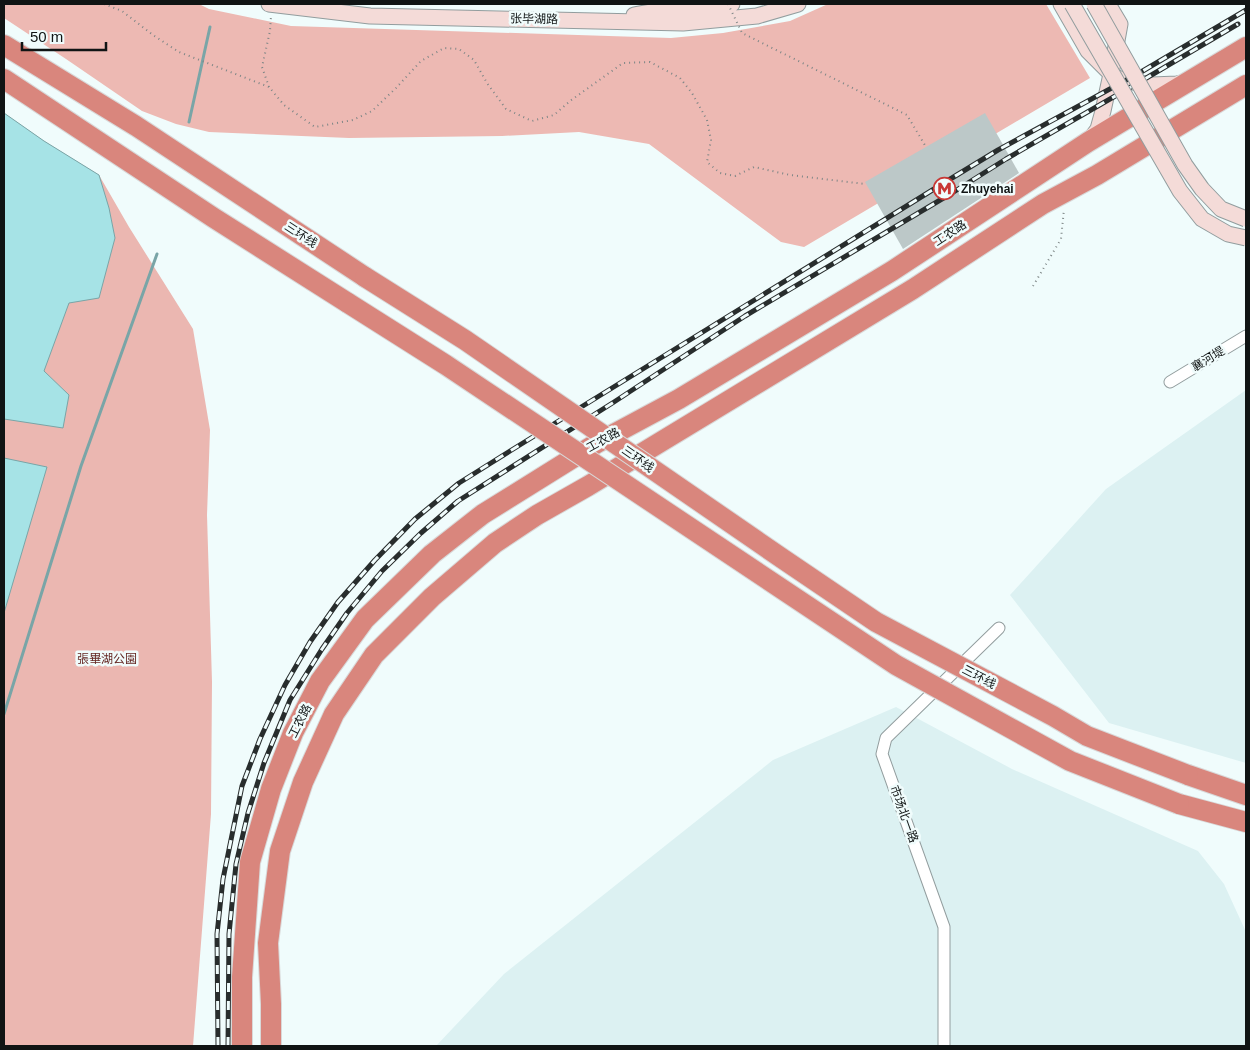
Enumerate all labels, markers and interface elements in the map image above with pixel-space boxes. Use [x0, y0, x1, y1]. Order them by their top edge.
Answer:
street label: 张毕湖路 [510, 12, 558, 26]
scale bar [22, 20, 106, 52]
text: 50 m [30, 28, 63, 45]
metro station icon: Zhuyehai [933, 177, 957, 201]
place label: Zhuyehai [961, 182, 1014, 196]
street label: 工农路 [931, 217, 969, 249]
street label: 三环线 [282, 219, 320, 251]
street label: 襄河堤 [1189, 344, 1227, 374]
street label: 工农路 [584, 425, 622, 455]
street label: 三环线 [619, 443, 657, 475]
park label: 張畢湖公園 [77, 652, 137, 666]
street label: 三环线 [960, 662, 998, 692]
street label: 工农路 [286, 702, 314, 740]
street label: 市场北一路 [887, 783, 921, 845]

